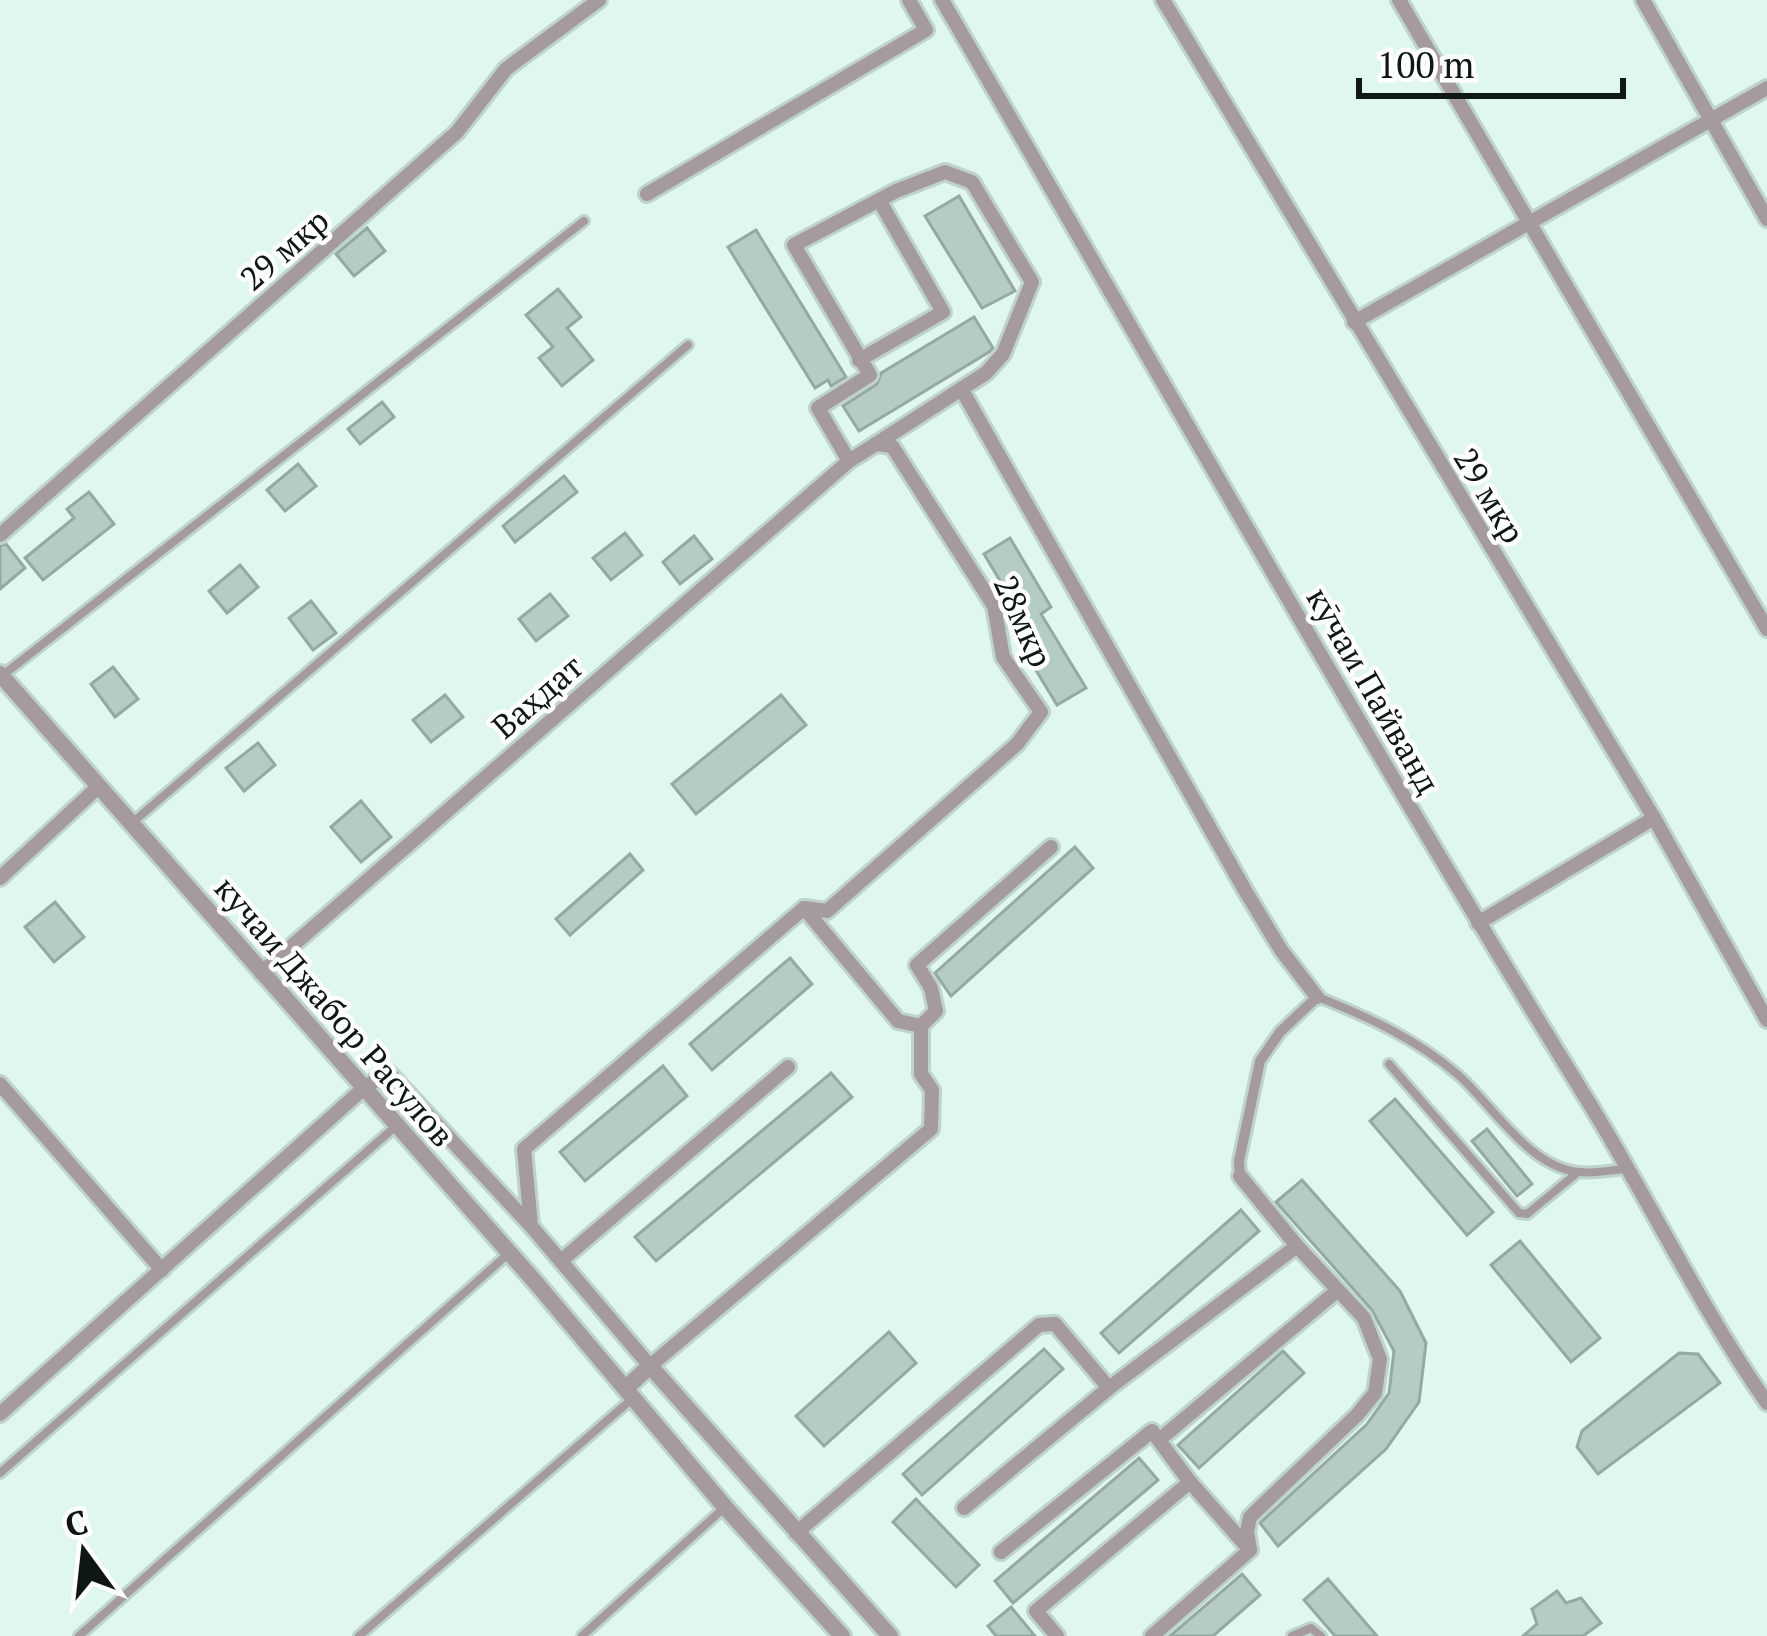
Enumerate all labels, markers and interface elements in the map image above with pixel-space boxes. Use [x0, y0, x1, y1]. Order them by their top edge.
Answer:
scale bar [1359, 24, 1623, 98]
text: 100 m [1377, 41, 1474, 88]
street label: 29 мкр [231, 199, 337, 299]
street label: 29 мкр [1445, 439, 1535, 551]
street label: 28мкр [985, 568, 1063, 674]
street label: кӯчаи Пайванд [1297, 579, 1451, 801]
street label: Ваҳдат [482, 645, 592, 747]
street label: кучаи Джабор Расулов [206, 867, 464, 1155]
north arrow [24, 1492, 144, 1612]
text: С [60, 1499, 92, 1546]

